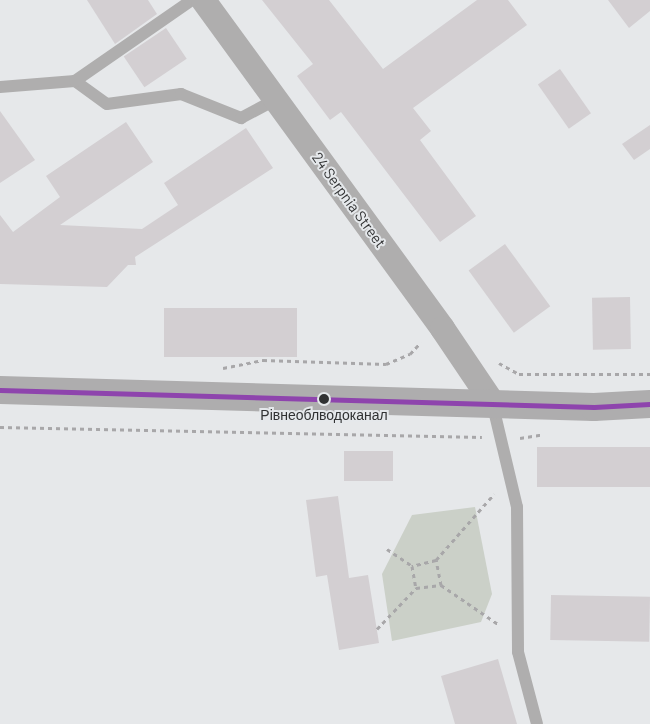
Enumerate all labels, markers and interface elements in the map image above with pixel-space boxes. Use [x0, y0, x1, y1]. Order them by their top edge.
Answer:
street label: 24 Serpnia Street [308, 149, 390, 251]
marker: Рівнеоблводоканал [319, 394, 329, 404]
place label: Рівнеоблводоканал [260, 407, 388, 423]

